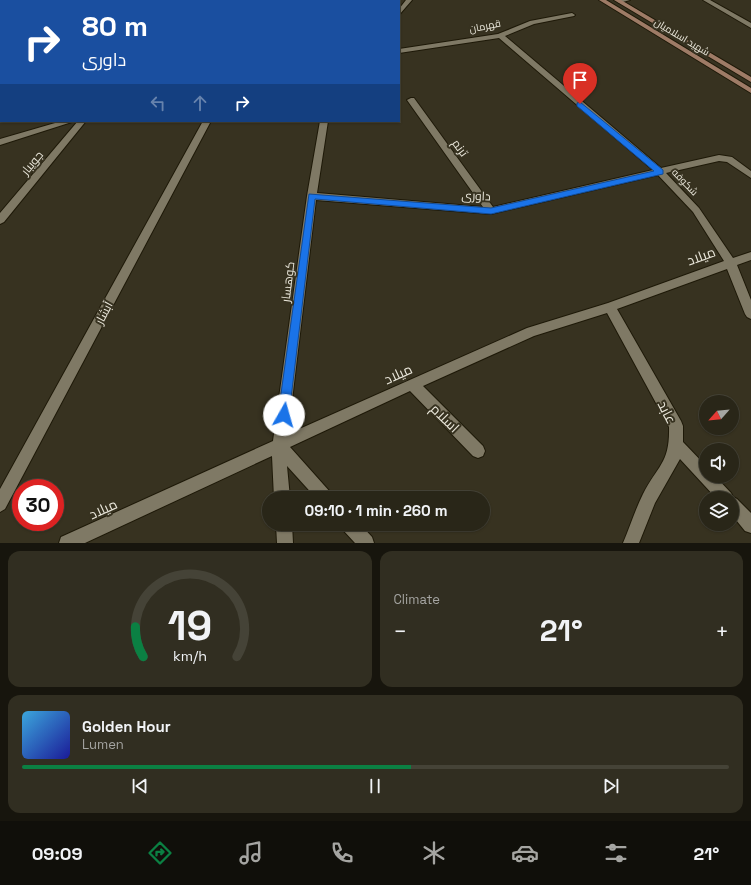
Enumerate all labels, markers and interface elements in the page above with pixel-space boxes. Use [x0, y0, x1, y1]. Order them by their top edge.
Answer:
text: 80 m [82, 8, 148, 44]
street label: شهید اسلامیان [652, 15, 712, 59]
icon: right [16, 16, 68, 68]
street label: قهرمان [468, 17, 502, 35]
text: داوری [82, 48, 126, 71]
pin [563, 63, 597, 104]
icon: arrive [569, 69, 591, 91]
icon: left [147, 92, 169, 114]
icon: ahead [189, 92, 211, 114]
icon: right [231, 92, 253, 114]
street label: ترنم [448, 136, 472, 161]
street label: جویبار [17, 148, 47, 179]
street label: شکوفه [669, 166, 701, 198]
street label: داوری [461, 187, 491, 205]
street label: میلاد [684, 243, 718, 269]
street label: کوهسار [277, 261, 298, 304]
street label: آبشار [91, 298, 117, 328]
street label: میلاد [381, 360, 415, 388]
position arrow [263, 394, 305, 436]
north arrow [699, 395, 739, 435]
map controls [699, 395, 739, 531]
street label: عابد [654, 397, 680, 427]
street label: اسلام [426, 400, 463, 437]
button: sound [699, 443, 739, 483]
speed limit sign: 30 [12, 479, 64, 531]
button: layers [699, 491, 739, 531]
street label: میلاد [86, 495, 120, 523]
text: 09:10 · 1 min · 260 m [305, 501, 447, 520]
text: Climate [394, 591, 440, 608]
text: 19 [167, 599, 212, 652]
text: 21° [540, 611, 583, 650]
text: − [394, 617, 407, 645]
text: + [715, 617, 729, 645]
text: km/h [173, 647, 207, 665]
text: Golden Hour [82, 717, 171, 736]
text: Lumen [82, 736, 124, 753]
icon: previous [129, 775, 151, 797]
icon: pause [364, 775, 386, 797]
icon: next [600, 775, 622, 797]
icon: directions [146, 839, 174, 867]
icon: music [237, 839, 265, 867]
icon: phone [328, 839, 356, 867]
icon: climate [420, 839, 448, 867]
icon: car [511, 839, 539, 867]
icon: filters [602, 839, 630, 867]
text: 09:09 [32, 842, 83, 865]
text: 21° [693, 842, 719, 865]

